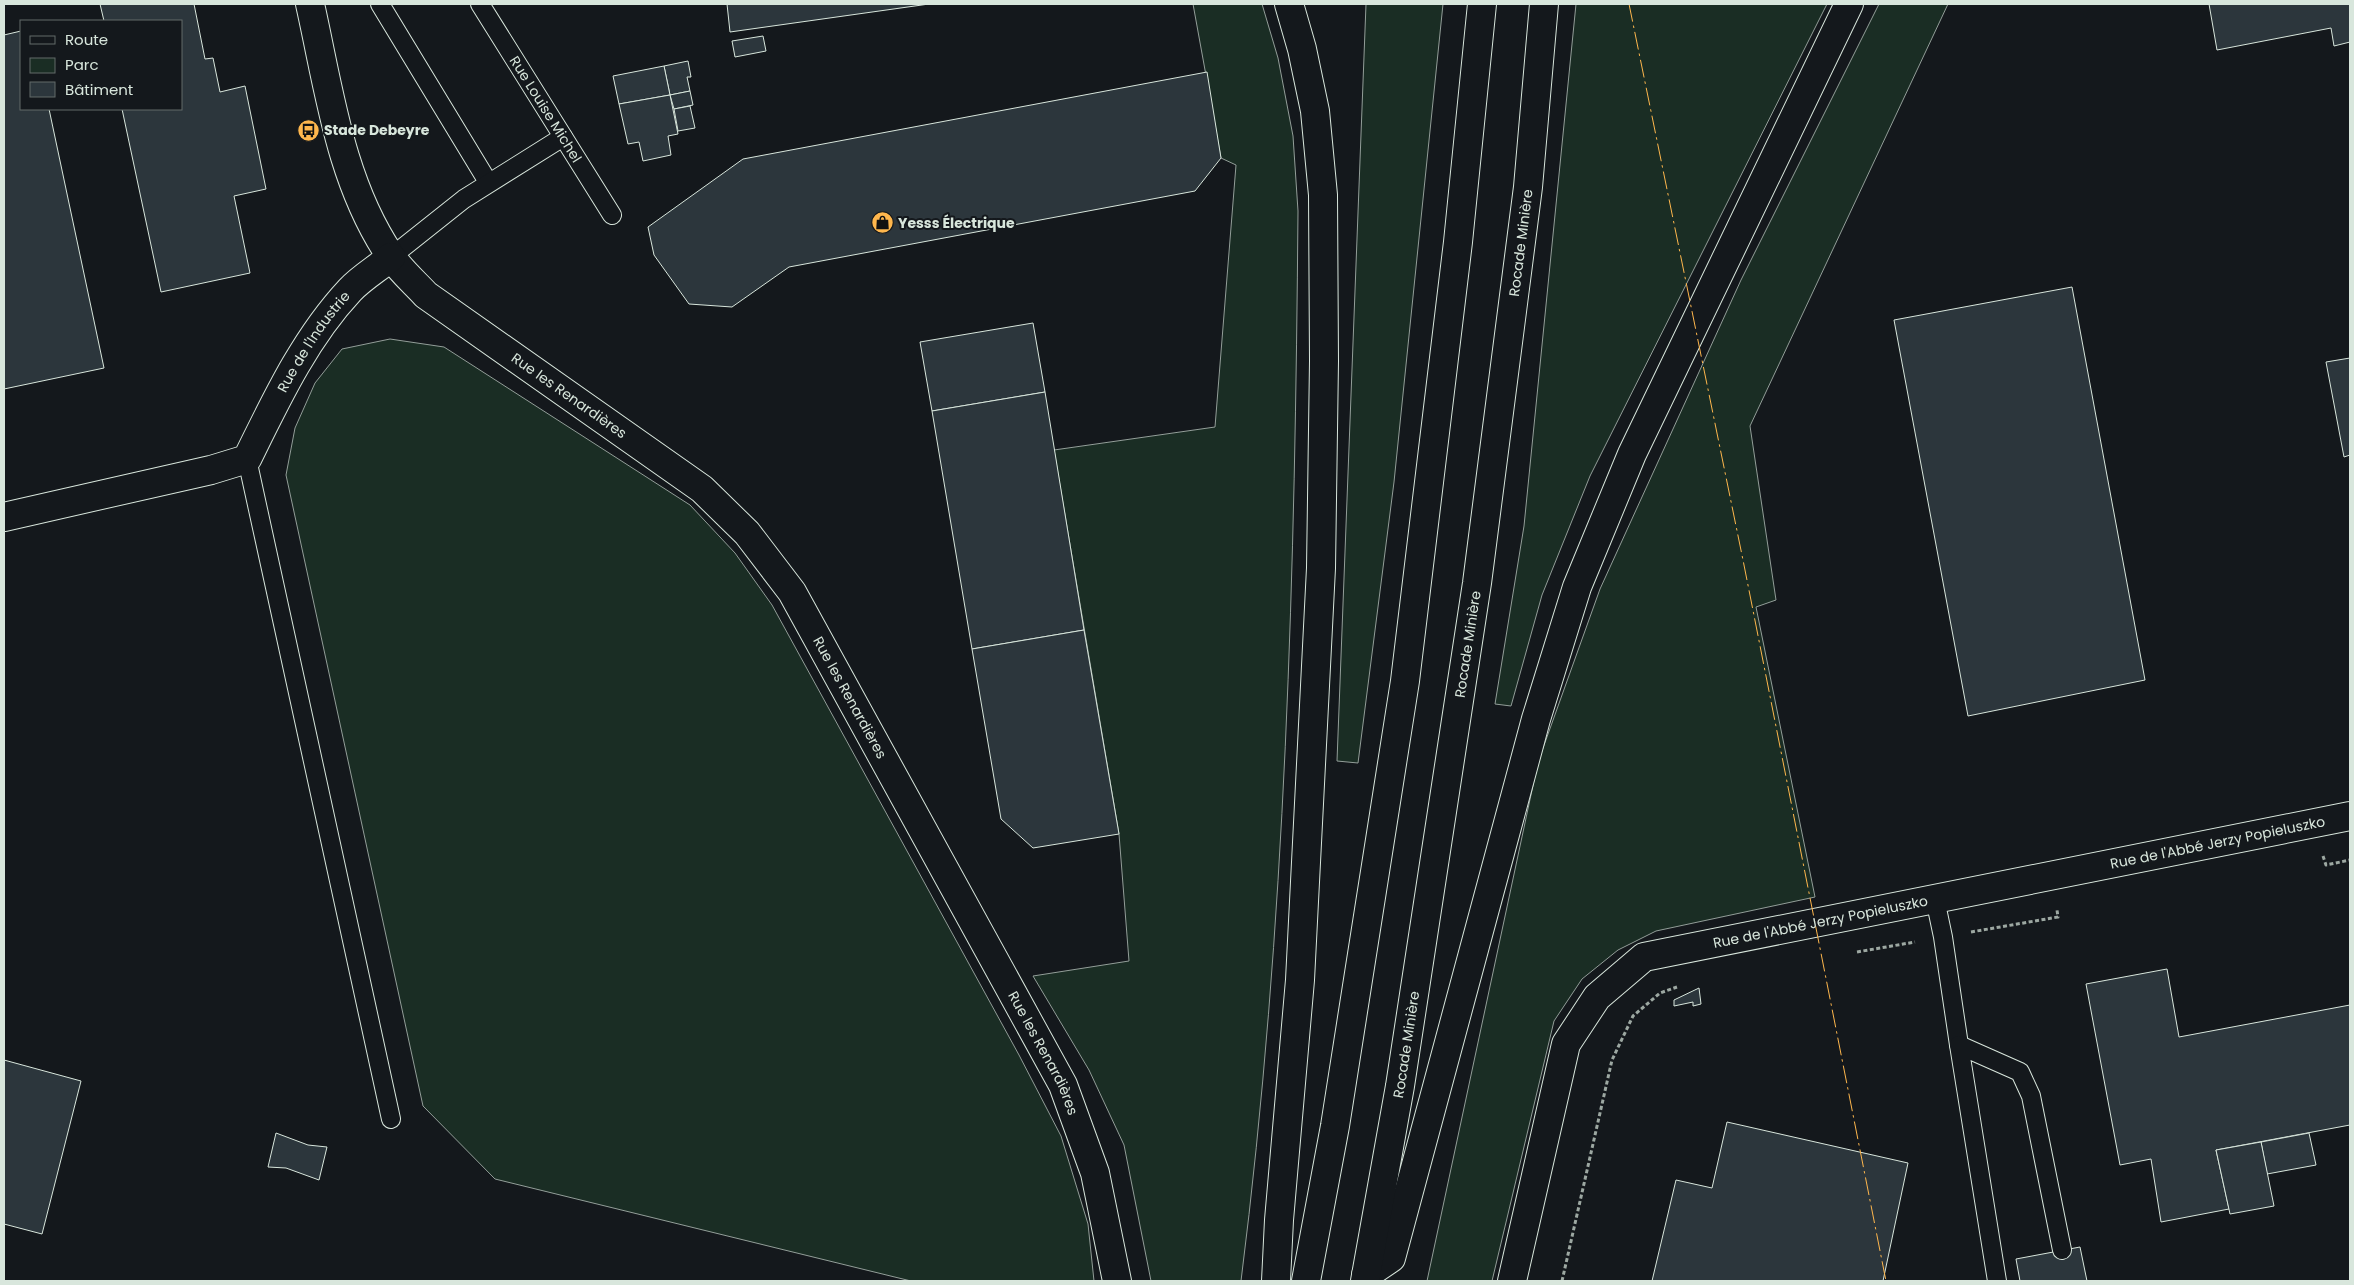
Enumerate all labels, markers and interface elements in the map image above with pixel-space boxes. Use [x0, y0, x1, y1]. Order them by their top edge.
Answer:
legend [20, 20, 182, 110]
text: Route [65, 29, 108, 50]
street label: Rue Louise Michel [505, 52, 587, 166]
text: Parc [65, 54, 99, 75]
text: Bâtiment [65, 79, 133, 100]
bus stop icon: Stade Debeyre [296, 118, 320, 142]
place label: Stade Debeyre [324, 120, 430, 140]
street label: Rocade Minière [1504, 188, 1538, 298]
shop icon: Yesss Électrique [870, 211, 894, 235]
place label: Yesss Électrique [898, 213, 1015, 233]
street label: Rue de l'Industrie [272, 286, 355, 396]
street label: Rue les Renardières [507, 348, 631, 443]
street label: Rocade Minière [1450, 589, 1486, 699]
street label: Rue les Renardières [808, 633, 892, 762]
street label: Rue de l'Abbé Jerzy Popieluszko [2108, 811, 2327, 874]
street label: Rue de l'Abbé Jerzy Popieluszko [1711, 891, 1930, 953]
street label: Rue les Renardières [1003, 988, 1083, 1118]
street label: Rocade Minière [1388, 989, 1424, 1100]

